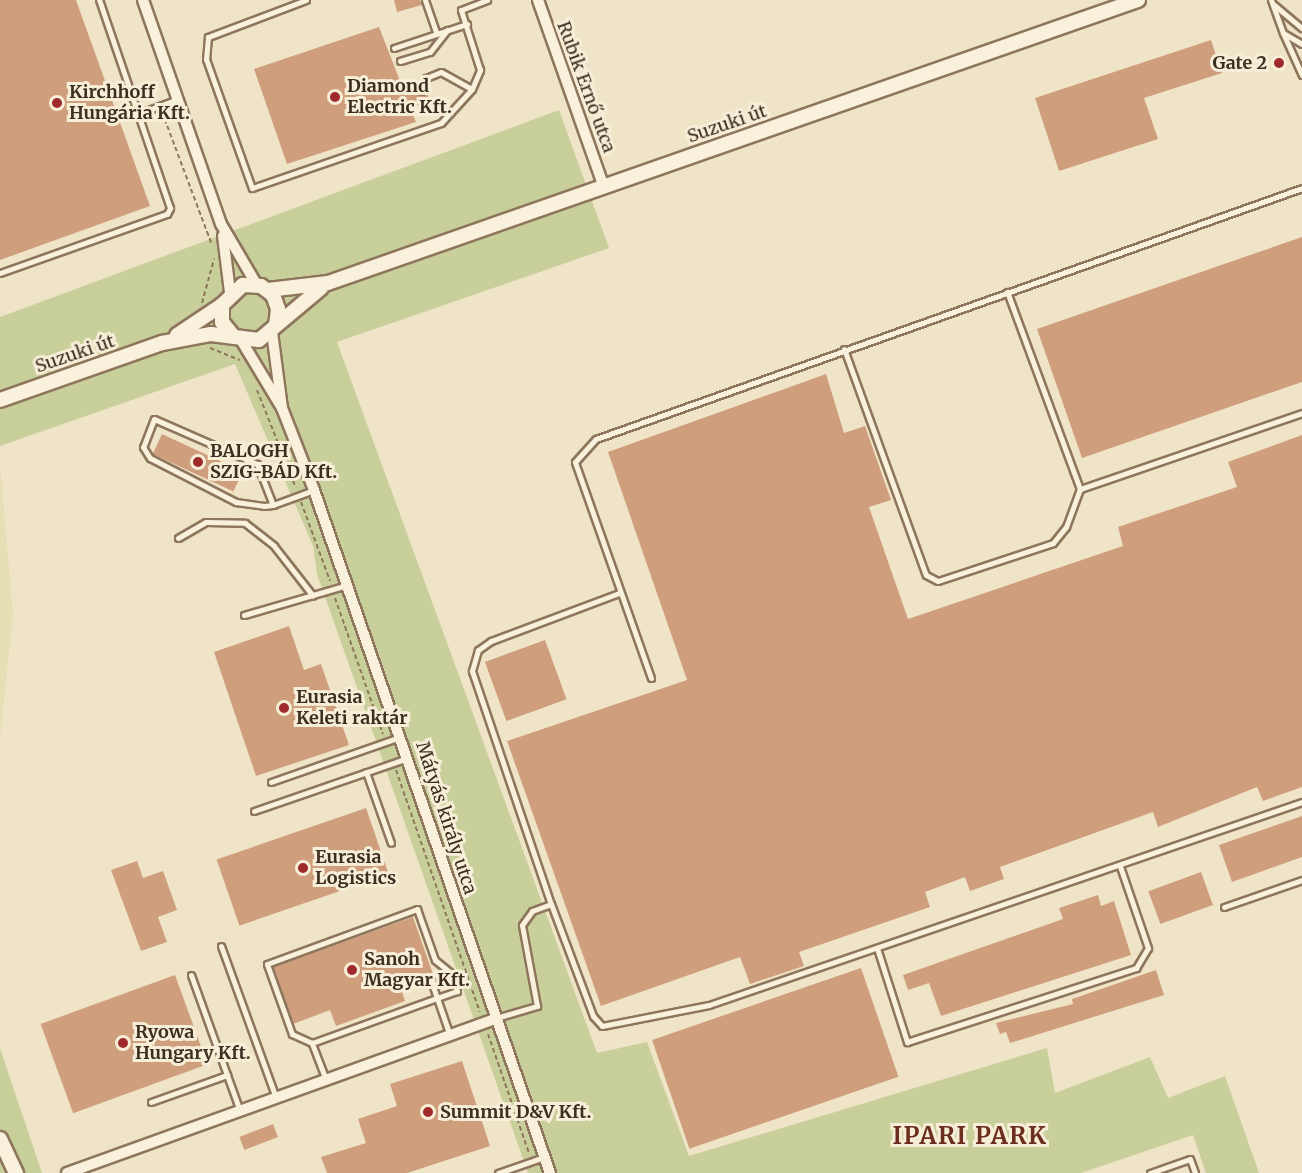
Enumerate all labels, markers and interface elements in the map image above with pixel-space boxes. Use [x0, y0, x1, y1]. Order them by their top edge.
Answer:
street label: Rubik Ernő utca [552, 18, 620, 156]
place label: Gate 2 [1213, 52, 1267, 74]
marker: Gate 2 [1272, 56, 1286, 70]
place label: Diamond Electric Kft. [347, 76, 452, 118]
place label: Kirchhoff Hungária Kft. [69, 82, 190, 124]
marker: Diamond Electric Kft. [328, 90, 342, 104]
marker: Kirchhoff Hungária Kft. [50, 96, 64, 110]
street label: Suzuki út [685, 100, 769, 148]
street label: Suzuki út [33, 330, 117, 378]
place label: BALOGH SZIG-BÁD Kft. [210, 441, 337, 484]
marker: BALOGH SZIG-BÁD Kft. [191, 455, 205, 469]
place label: Eurasia Keleti raktár [296, 687, 408, 730]
marker: Eurasia Keleti raktár [277, 701, 291, 715]
street label: Mátyás király utca [411, 739, 481, 897]
place label: Eurasia Logistics [315, 847, 396, 890]
marker: Eurasia Logistics [296, 861, 310, 875]
place label: Sanoh Magyar Kft. [364, 949, 470, 992]
marker: Sanoh Magyar Kft. [345, 963, 359, 977]
place label: Ryowa Hungary Kft. [135, 1022, 251, 1064]
marker: Ryowa Hungary Kft. [116, 1036, 130, 1050]
place label: Summit D&V Kft. [440, 1101, 592, 1123]
marker: Summit D&V Kft. [421, 1105, 435, 1119]
district label: IPARI PARK [893, 1122, 1047, 1150]

